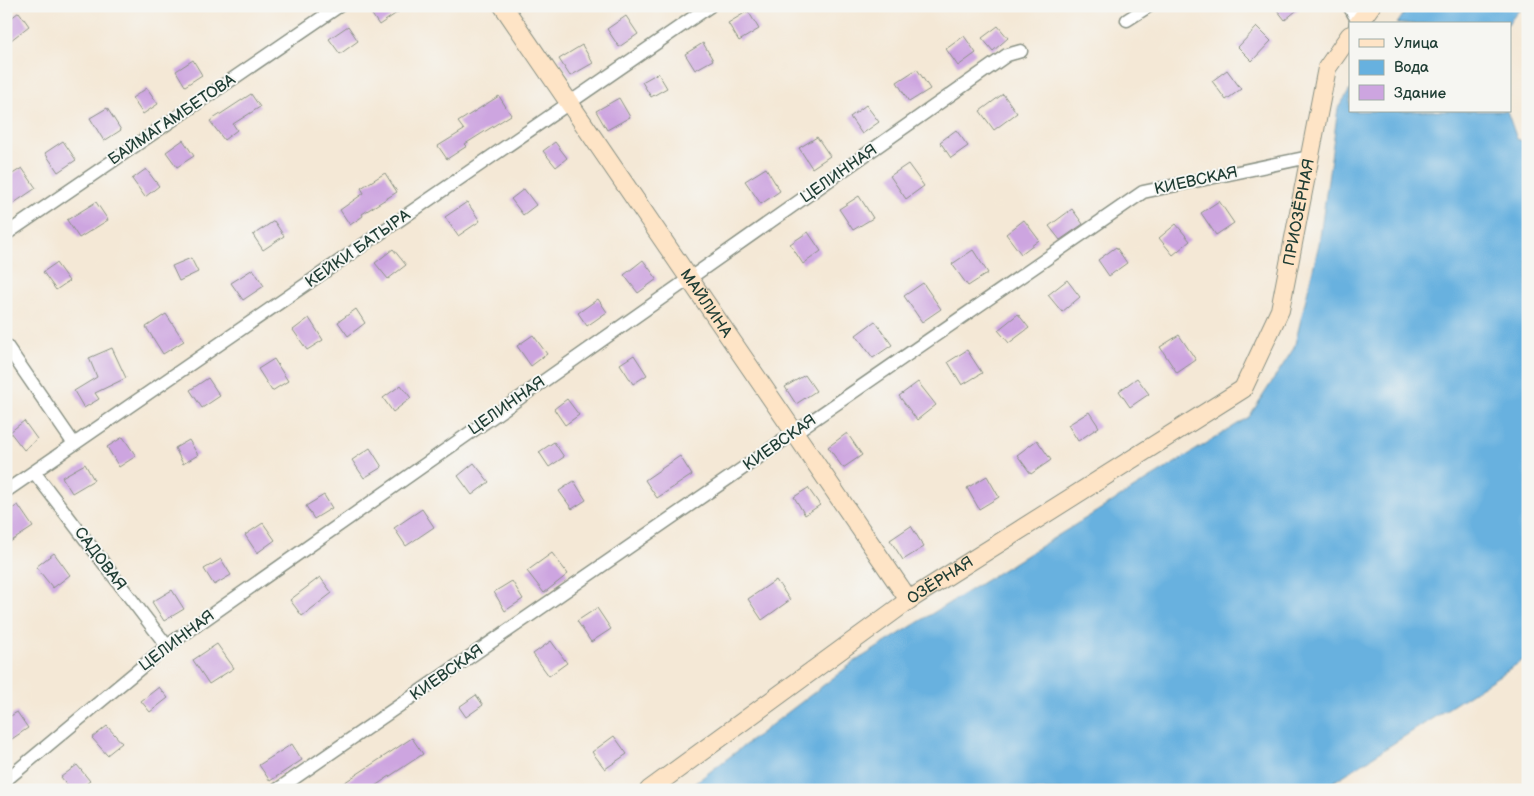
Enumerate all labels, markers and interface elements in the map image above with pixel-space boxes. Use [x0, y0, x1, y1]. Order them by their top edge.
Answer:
legend [1349, 22, 1512, 112]
text: Улица [1394, 34, 1439, 53]
text: Вода [1394, 58, 1429, 77]
street label: БАЙМАГАМБЕТОВА [105, 70, 239, 170]
text: Здание [1394, 84, 1446, 103]
street label: ЦЕЛИННАЯ [797, 141, 881, 207]
street label: ПРИОЗЁРНАЯ [1279, 157, 1319, 267]
street label: КИЕВСКАЯ [1153, 163, 1239, 199]
street label: КЕЙКИ БАТЫРА [302, 206, 414, 292]
street label: МАЙЛИНА [676, 265, 736, 341]
street label: ЦЕЛИННАЯ [465, 373, 549, 439]
street label: КИЕВСКАЯ [740, 411, 820, 475]
street label: САДОВАЯ [70, 524, 130, 594]
street label: ОЗЁРНАЯ [904, 552, 977, 608]
street label: ЦЕЛИННАЯ [136, 607, 218, 675]
street label: КИЕВСКАЯ [407, 641, 487, 705]

